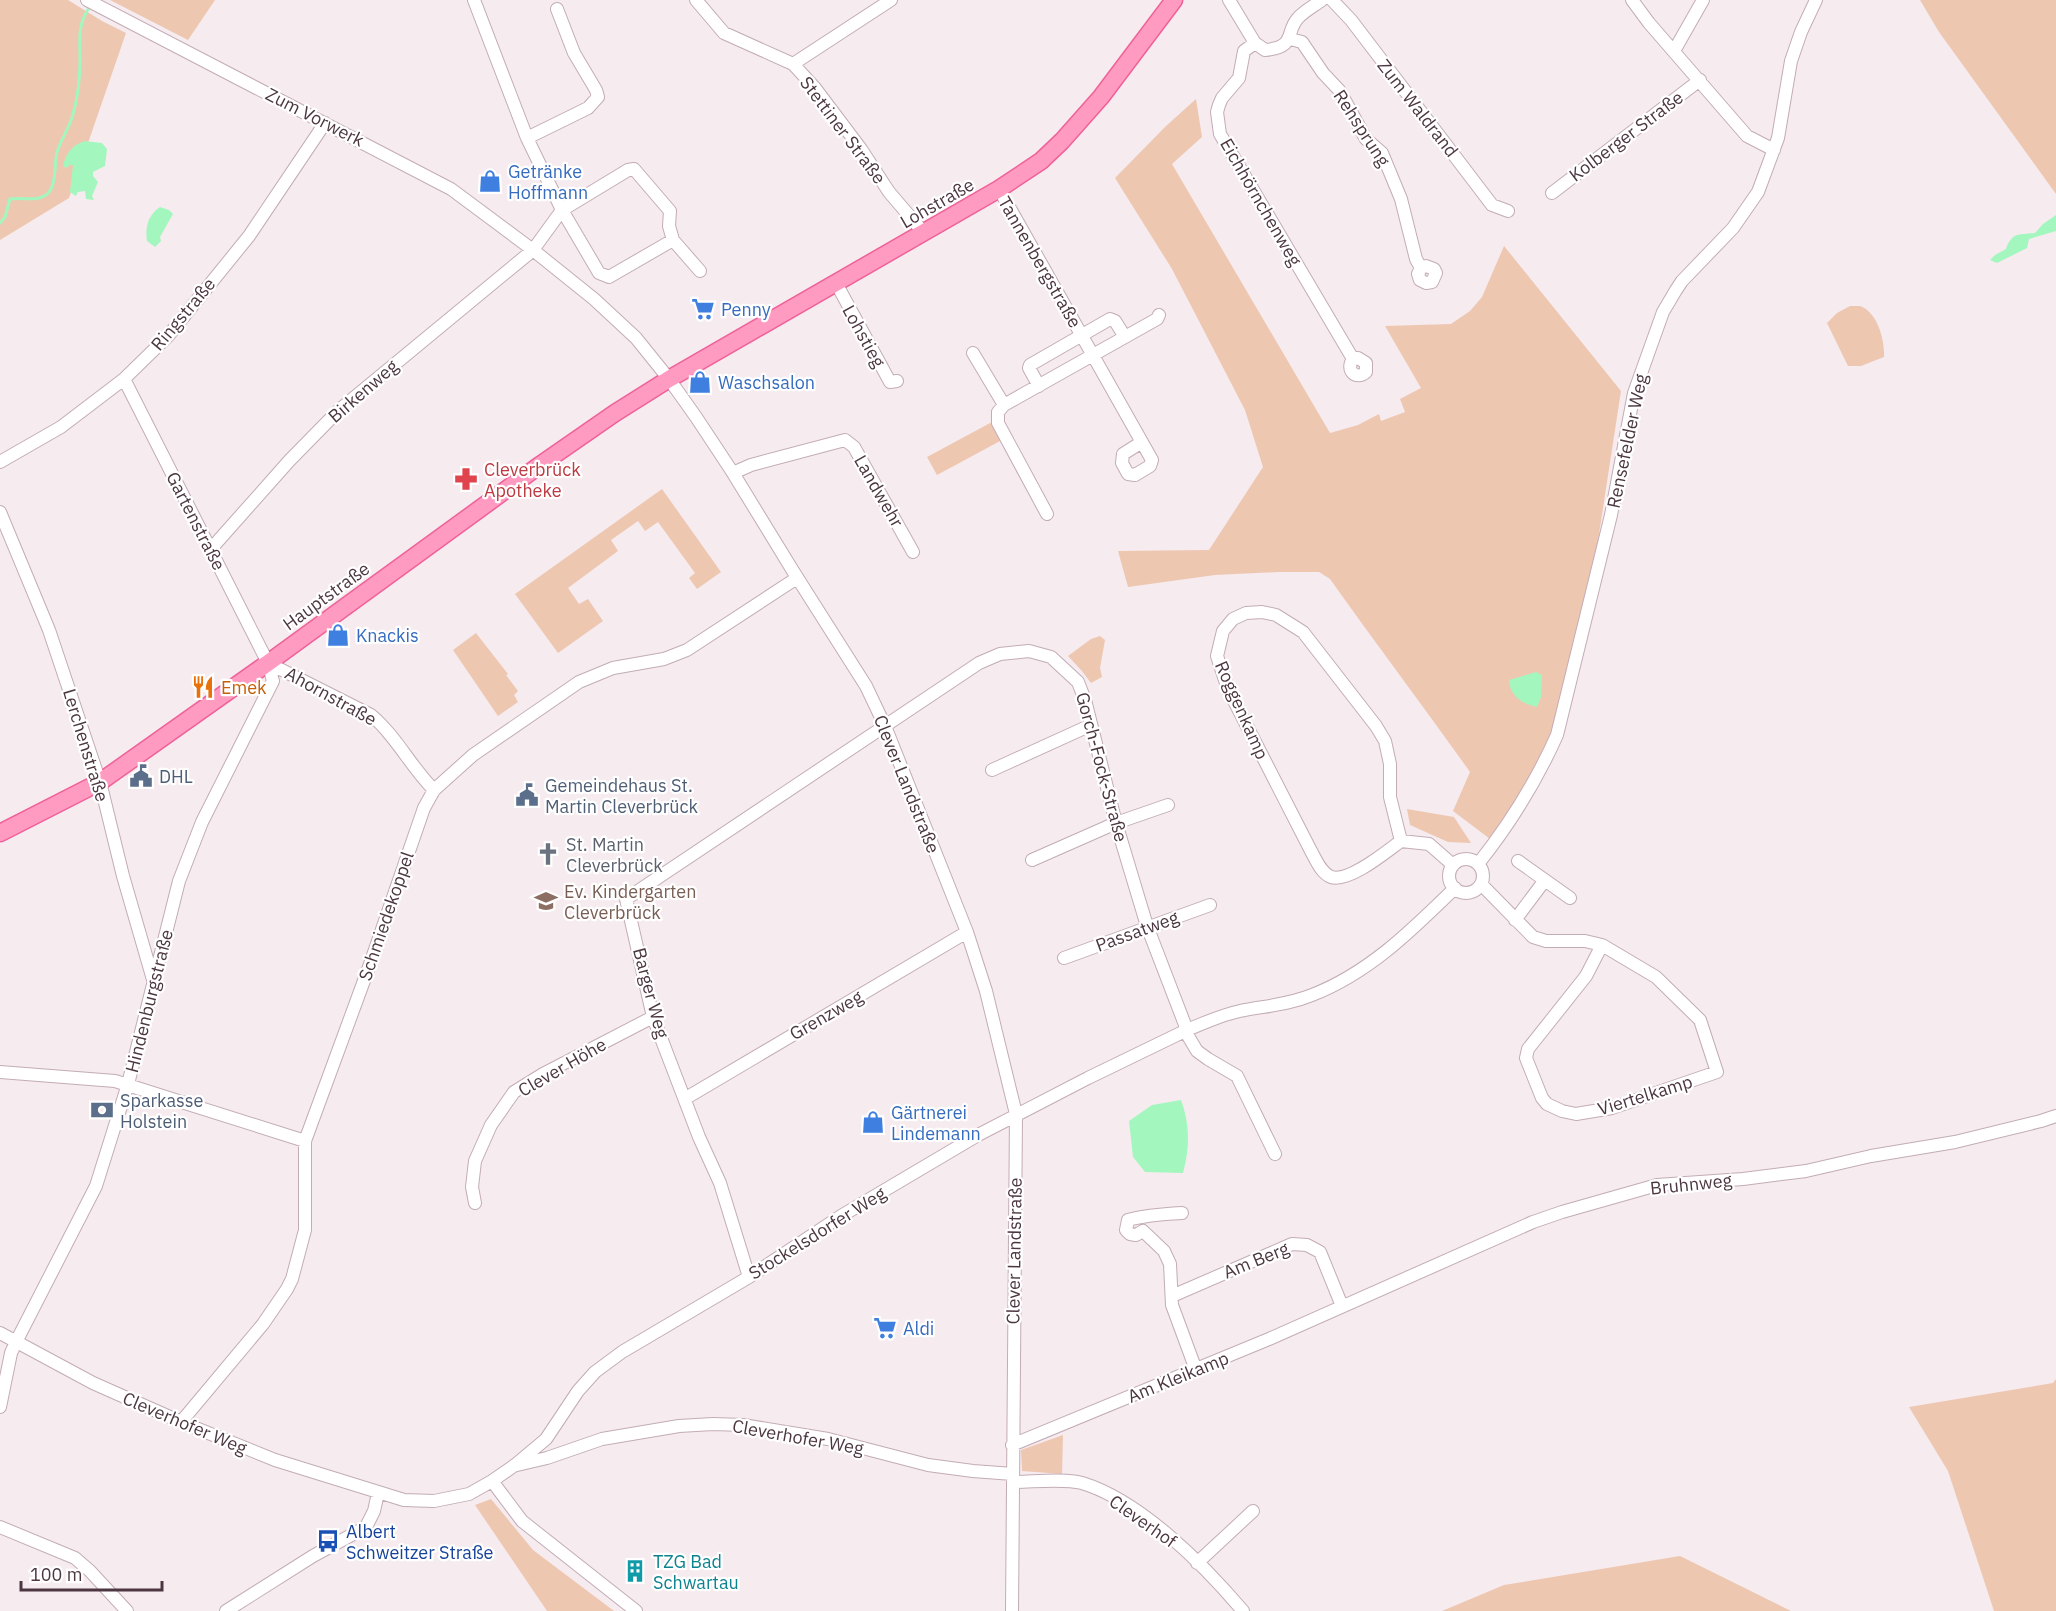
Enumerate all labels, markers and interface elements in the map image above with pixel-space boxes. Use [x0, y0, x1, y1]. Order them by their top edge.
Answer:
street label: Zum Waldrand [1373, 54, 1463, 162]
street label: Stettiner Straße [795, 72, 891, 188]
street label: Zum Vorwerk [262, 82, 369, 152]
street label: Rehsprung [1329, 85, 1396, 171]
street label: Kolberger Straße [1564, 86, 1688, 186]
street label: Eichhörnchenweg [1215, 134, 1307, 270]
place label: Getränke Hoffmann [508, 160, 588, 204]
shop icon: Getränke Hoffmann [477, 168, 503, 194]
street label: Lohstraße [896, 173, 978, 233]
street label: Tannenbergstraße [993, 192, 1087, 332]
street label: Ringstraße [146, 273, 220, 355]
supermarket icon: Penny [690, 296, 716, 322]
place label: Penny [721, 298, 771, 321]
street label: Lohstieg [837, 301, 891, 372]
street label: Birkenweg [323, 354, 403, 428]
shop icon: Waschsalon [687, 369, 713, 395]
place label: Waschsalon [718, 371, 815, 394]
street label: Rensefelder Weg [1602, 371, 1653, 510]
street label: Landwehr [849, 451, 909, 532]
place label: Cleverbrück Apotheke [484, 458, 581, 502]
pharmacy icon: Cleverbrück Apotheke [453, 466, 479, 492]
street label: Gartenstraße [161, 468, 231, 574]
street label: Hauptstraße [278, 557, 374, 635]
shop icon: Knackis [325, 622, 351, 648]
place label: Knackis [356, 624, 419, 647]
street label: Roggenkamp [1210, 657, 1274, 763]
street label: Ahornstraße [281, 661, 381, 731]
restaurant icon: Emek [190, 674, 216, 700]
place label: Emek [221, 676, 267, 699]
street label: Lerchenstraße [58, 686, 114, 804]
street label: Gorch-Fock-Straße [1071, 690, 1133, 845]
street label: Clever Landstraße [869, 712, 945, 857]
public building icon: DHL [128, 763, 154, 789]
place label: DHL [159, 765, 193, 788]
place label: Gemeindehaus St. Martin Cleverbrück [545, 774, 699, 818]
public building icon: Gemeindehaus St. Martin Cleverbrück [514, 782, 540, 808]
place label: St. Martin Cleverbrück [566, 833, 663, 877]
church icon: St. Martin Cleverbrück [535, 841, 561, 867]
street label: Schmiedekoppel [353, 848, 419, 984]
place label: Ev. Kindergarten Cleverbrück [564, 880, 696, 924]
school or university icon: Ev. Kindergarten Cleverbrück [533, 888, 559, 914]
street label: Passatweg [1092, 905, 1182, 957]
street label: Hindenburgstraße [120, 927, 178, 1075]
street label: Barger Weg [628, 945, 674, 1041]
street label: Grenzweg [785, 985, 867, 1045]
street label: Clever Höhe [514, 1032, 610, 1102]
street label: Viertelkamp [1595, 1070, 1695, 1120]
place label: Sparkasse Holstein [120, 1089, 204, 1133]
bank icon: Sparkasse Holstein [89, 1097, 115, 1123]
place label: Gärtnerei Lindemann [891, 1101, 981, 1145]
shop icon: Gärtnerei Lindemann [860, 1109, 886, 1135]
street label: Bruhnweg [1649, 1168, 1734, 1200]
street label: Clever Landstraße [1001, 1177, 1027, 1325]
street label: Stockelsdorfer Weg [744, 1181, 890, 1284]
street label: Am Berg [1220, 1236, 1293, 1284]
supermarket icon: Aldi [872, 1315, 898, 1341]
place label: Aldi [903, 1317, 934, 1340]
street label: Am Kleikamp [1124, 1346, 1232, 1408]
street label: Cleverhofer Weg [119, 1386, 251, 1460]
street label: Cleverhofer Weg [731, 1414, 866, 1460]
street label: Cleverhof [1105, 1489, 1181, 1553]
place label: Albert Schweitzer Straße [346, 1520, 493, 1564]
bus stop icon: Albert Schweitzer Straße [315, 1528, 341, 1554]
place label: TZG Bad Schwartau [653, 1550, 739, 1594]
scale bar [21, 1554, 162, 1592]
building icon: TZG Bad Schwartau [622, 1558, 648, 1584]
text: 100 m [30, 1563, 82, 1586]

